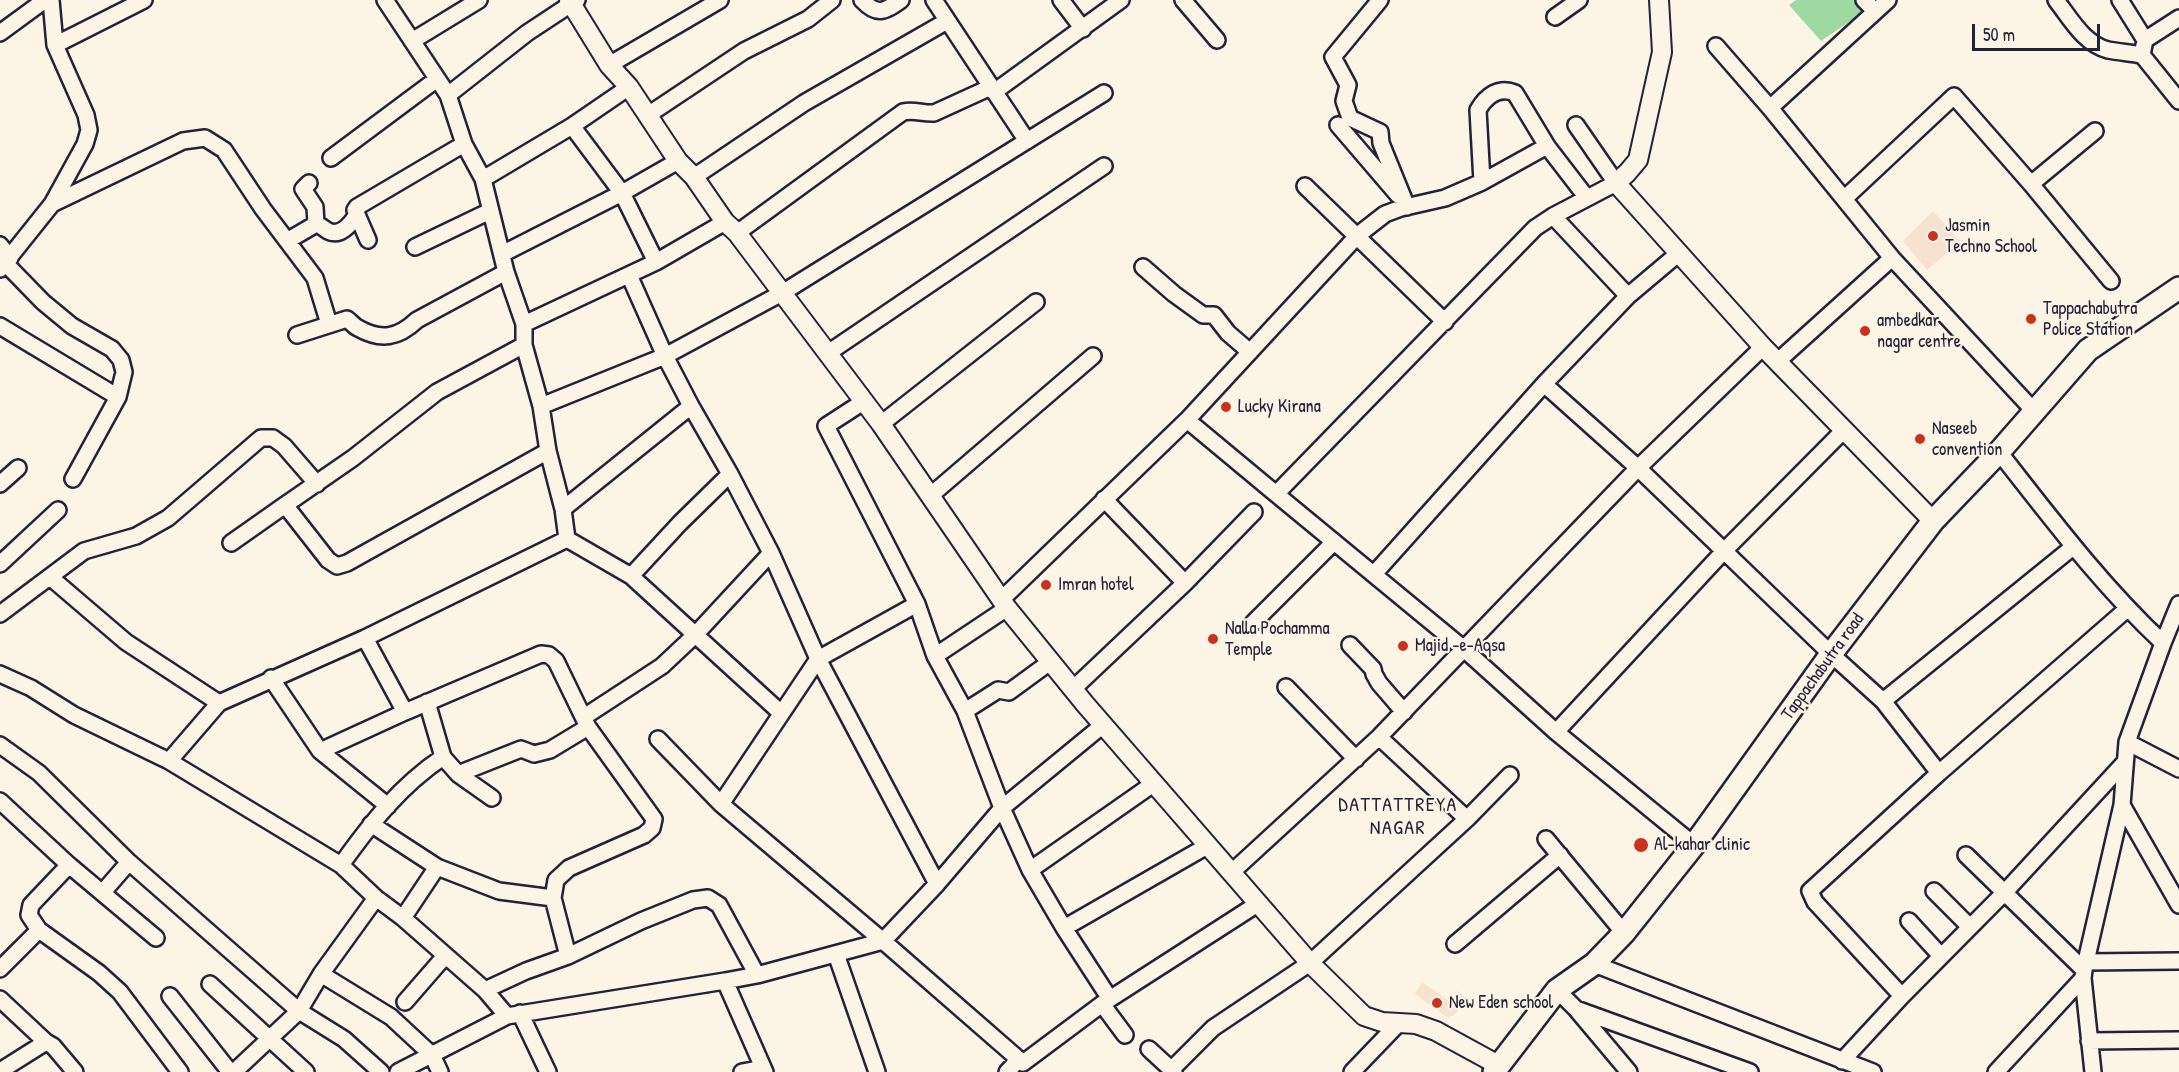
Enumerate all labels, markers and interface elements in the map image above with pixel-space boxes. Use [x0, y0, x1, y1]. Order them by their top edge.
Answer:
scale bar [1975, 12, 2102, 50]
text: 50 m [1983, 22, 2015, 47]
place label: Jasmin Techno School [1945, 215, 2037, 258]
marker: Jasmin Techno School [1926, 229, 1940, 243]
place label: Tappachabutra Police Station [2043, 298, 2137, 340]
place label: ambedkar nagar centre [1877, 310, 1961, 352]
marker: Tappachabutra Police Station [2024, 312, 2038, 326]
marker: ambedkar nagar centre [1858, 324, 1872, 338]
place label: Lucky Kirana [1238, 396, 1321, 418]
marker: Lucky Kirana [1219, 400, 1233, 414]
place label: Naseeb convention [1932, 418, 2002, 460]
marker: Naseeb convention [1913, 432, 1927, 446]
place label: Imran hotel [1058, 574, 1134, 596]
marker: Imran hotel [1039, 578, 1053, 592]
street label: Tappachabutra road [1777, 609, 1869, 725]
place label: Nalla Pochamma Temple [1225, 618, 1330, 660]
marker: Nalla Pochamma Temple [1206, 632, 1220, 646]
place label: Majid -e-Aqsa [1415, 635, 1505, 657]
marker: Majid -e-Aqsa [1396, 639, 1410, 653]
district label: DATTATTREYA NAGAR [1338, 794, 1458, 841]
place label: Al-kahar clinic [1654, 834, 1750, 856]
marker: Al-kahar clinic [1632, 836, 1650, 854]
place label: New Eden school [1449, 992, 1553, 1014]
marker: New Eden school [1430, 996, 1444, 1010]

